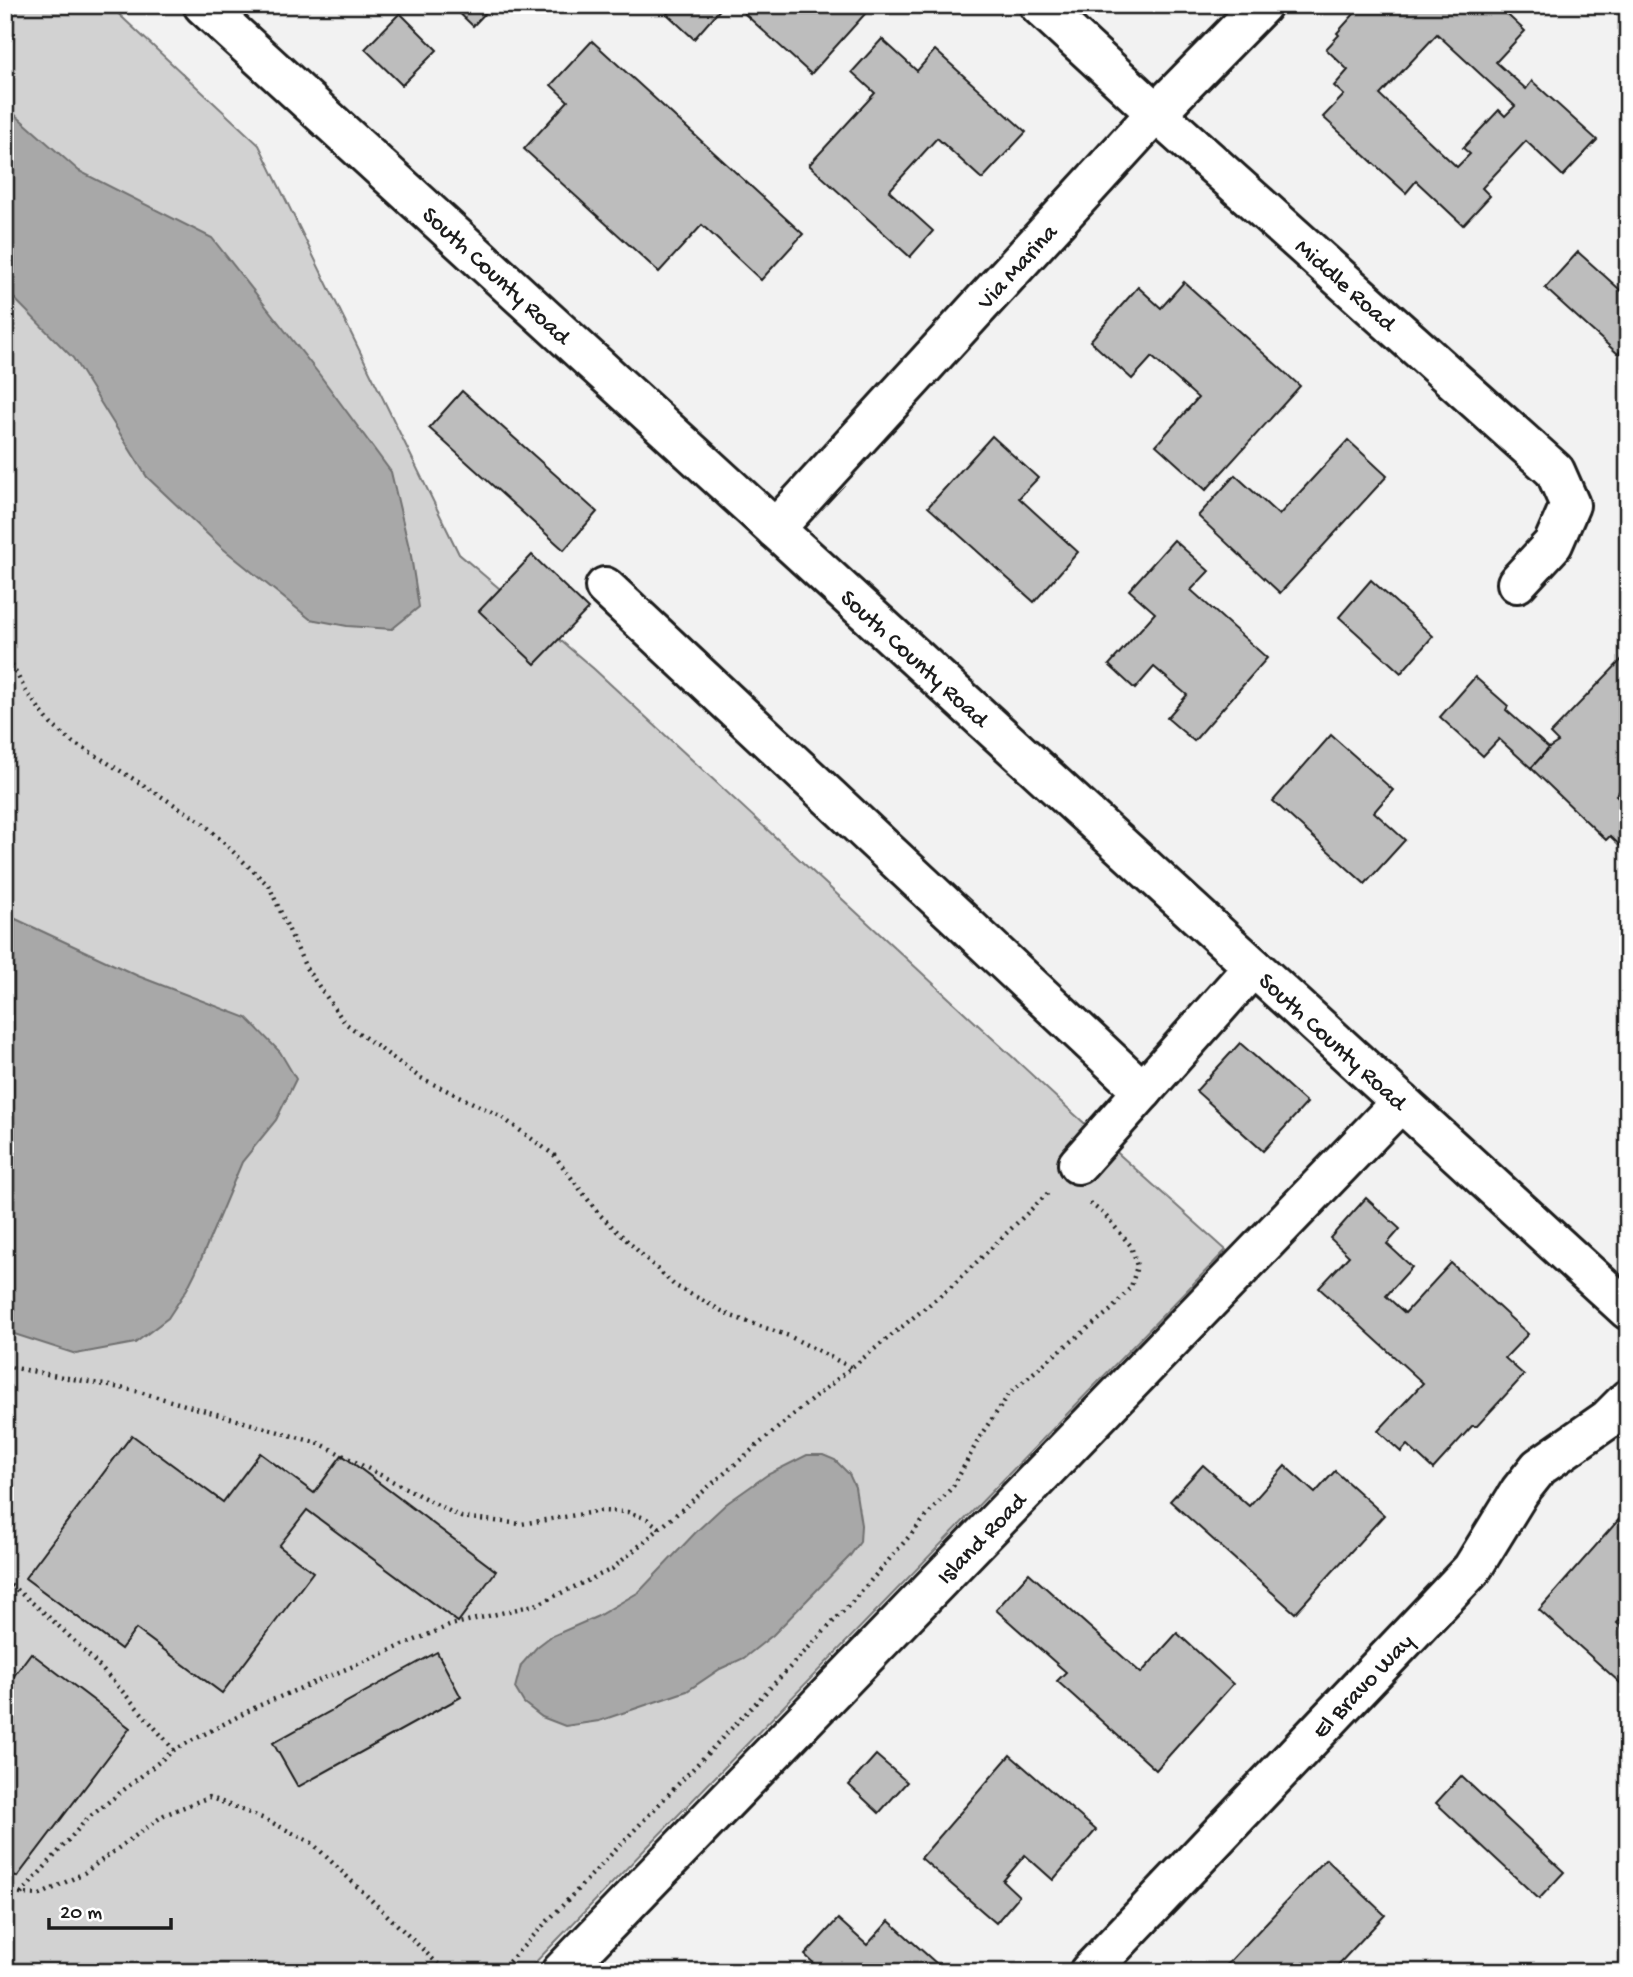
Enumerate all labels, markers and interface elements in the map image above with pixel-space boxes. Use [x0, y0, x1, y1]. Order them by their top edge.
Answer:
street label: South County Road [415, 202, 577, 354]
street label: Via Marina [972, 219, 1066, 318]
street label: Middle Road [1288, 234, 1402, 341]
street label: South County Road [833, 585, 995, 737]
street label: South County Road [1251, 968, 1413, 1119]
street label: Island Road [932, 1486, 1035, 1592]
street label: El Bravo Way [1308, 1629, 1421, 1746]
scale bar [49, 1886, 172, 1930]
text: 20 m [60, 1902, 102, 1927]

